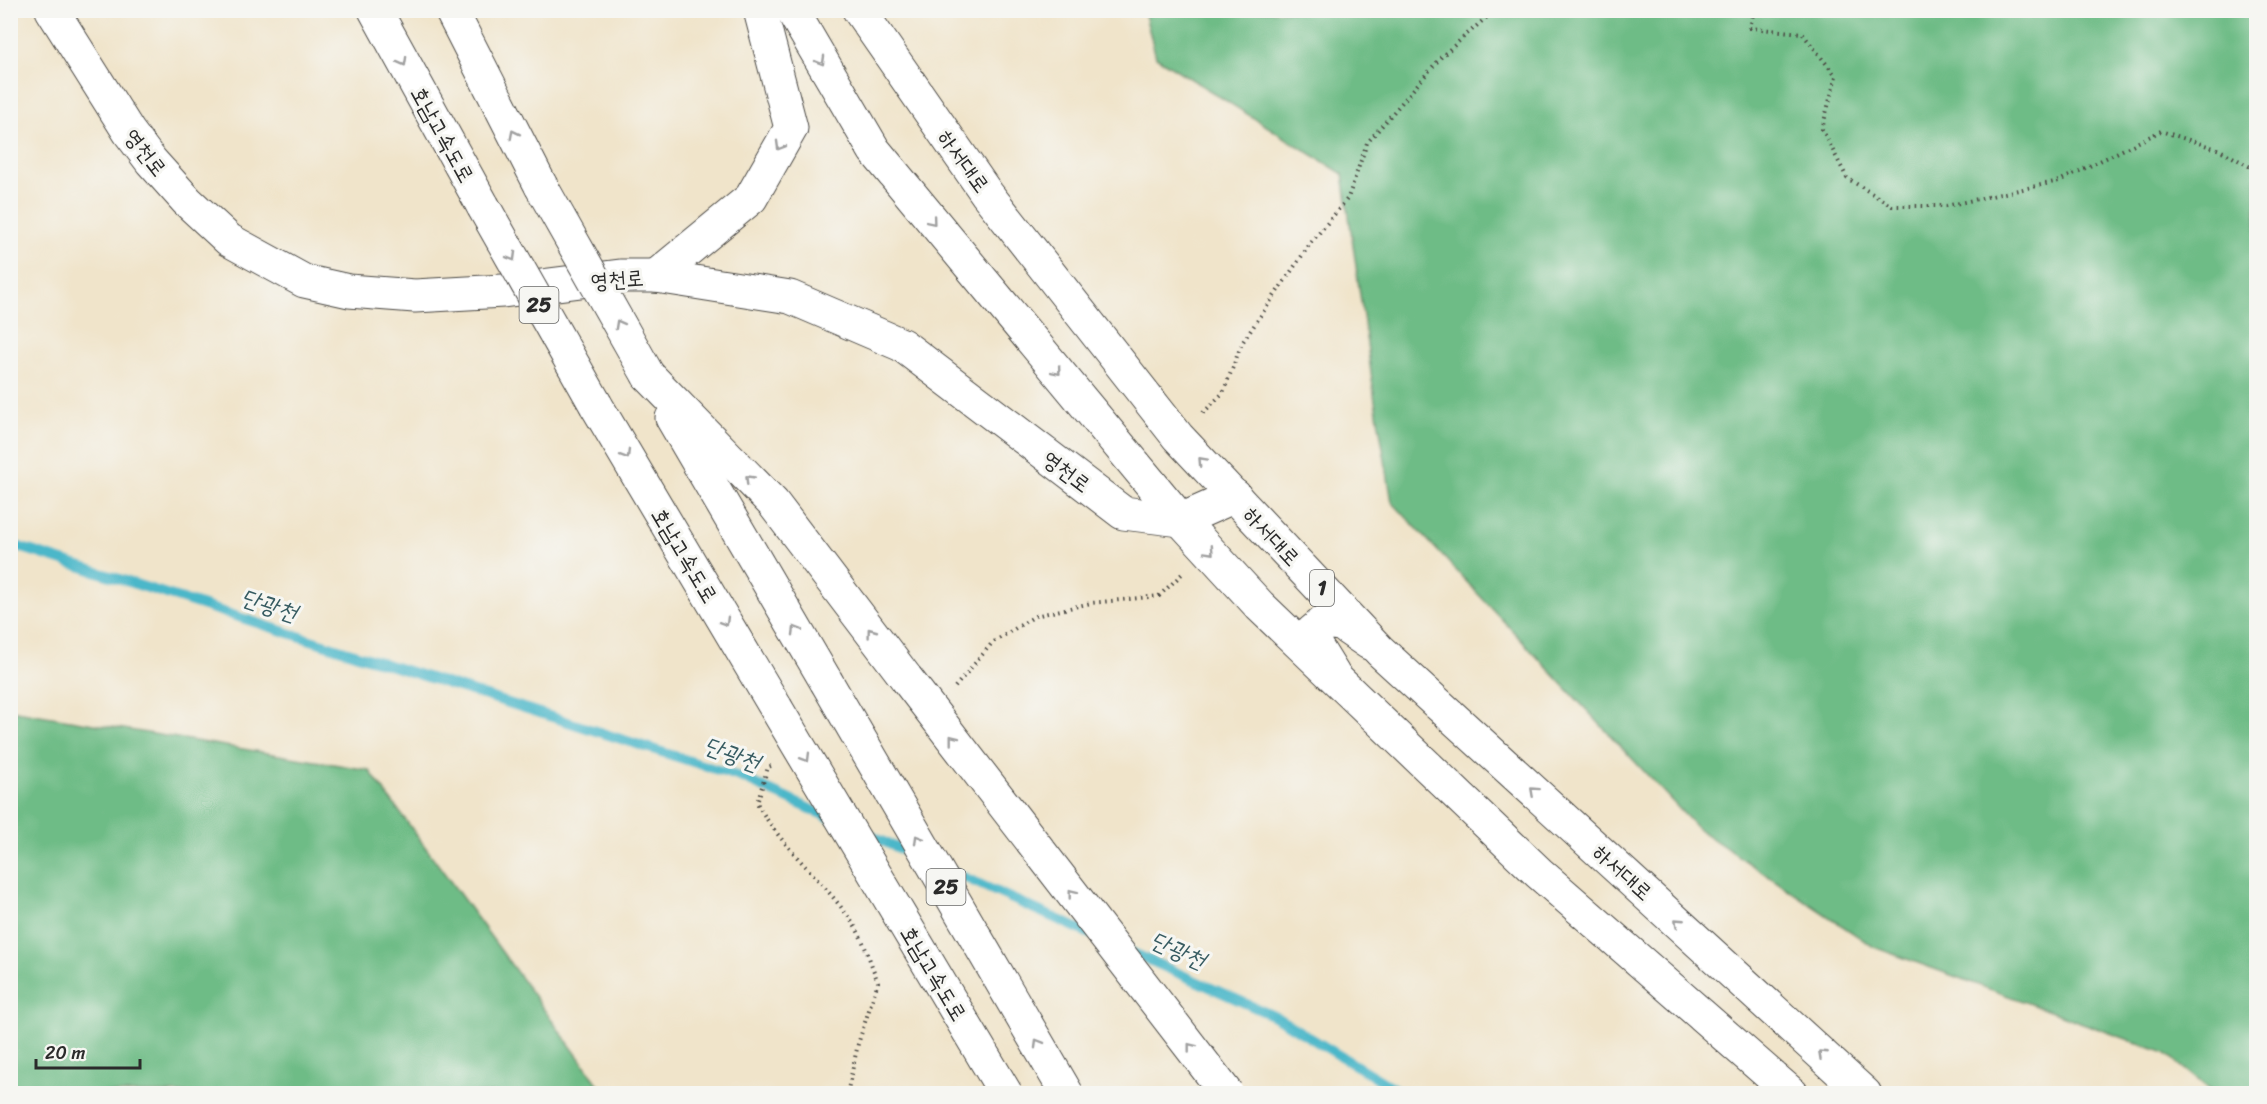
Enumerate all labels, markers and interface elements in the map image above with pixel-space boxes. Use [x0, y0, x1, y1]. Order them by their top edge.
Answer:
one-way arrow [814, 55, 826, 65]
one-way arrow [396, 56, 407, 66]
street label: 호남고속도로 [400, 78, 485, 190]
street label: 영천로 [114, 119, 177, 185]
street label: 하서대로 [927, 121, 1000, 201]
one-way arrow [510, 129, 521, 140]
one-way arrow [776, 140, 788, 150]
one-way arrow [925, 214, 936, 225]
one-way arrow [505, 251, 516, 261]
street label: 영천로 [589, 258, 645, 301]
road number: 25 [520, 287, 558, 323]
one-way arrow [615, 320, 626, 331]
one-way arrow [1050, 364, 1061, 375]
street label: 영천로 [1034, 440, 1100, 503]
one-way arrow [618, 449, 630, 459]
one-way arrow [1198, 458, 1209, 468]
one-way arrow [745, 476, 756, 486]
street label: 하서대로 [1233, 497, 1310, 576]
street label: 호남고속도로 [641, 500, 729, 611]
one-way arrow [1203, 545, 1214, 555]
road number: 1 [1310, 570, 1334, 606]
water label: 단광천 [235, 576, 306, 635]
one-way arrow [718, 616, 730, 626]
one-way arrow [792, 626, 803, 636]
one-way arrow [867, 627, 878, 638]
water label: 단광천 [698, 724, 769, 785]
one-way arrow [949, 734, 960, 745]
one-way arrow [799, 752, 811, 762]
one-way arrow [1530, 787, 1541, 798]
street label: 하서대로 [1583, 834, 1662, 911]
one-way arrow [913, 835, 925, 845]
road number: 25 [926, 869, 966, 905]
one-way arrow [1068, 889, 1079, 900]
street label: 호남고속도로 [890, 918, 978, 1029]
one-way arrow [1674, 918, 1685, 929]
water label: 단광천 [1143, 919, 1215, 982]
scale bar [36, 1032, 140, 1070]
text: 20 m [45, 1037, 85, 1069]
one-way arrow [1033, 1039, 1045, 1049]
one-way arrow [1188, 1043, 1199, 1054]
one-way arrow [1818, 1050, 1829, 1061]

